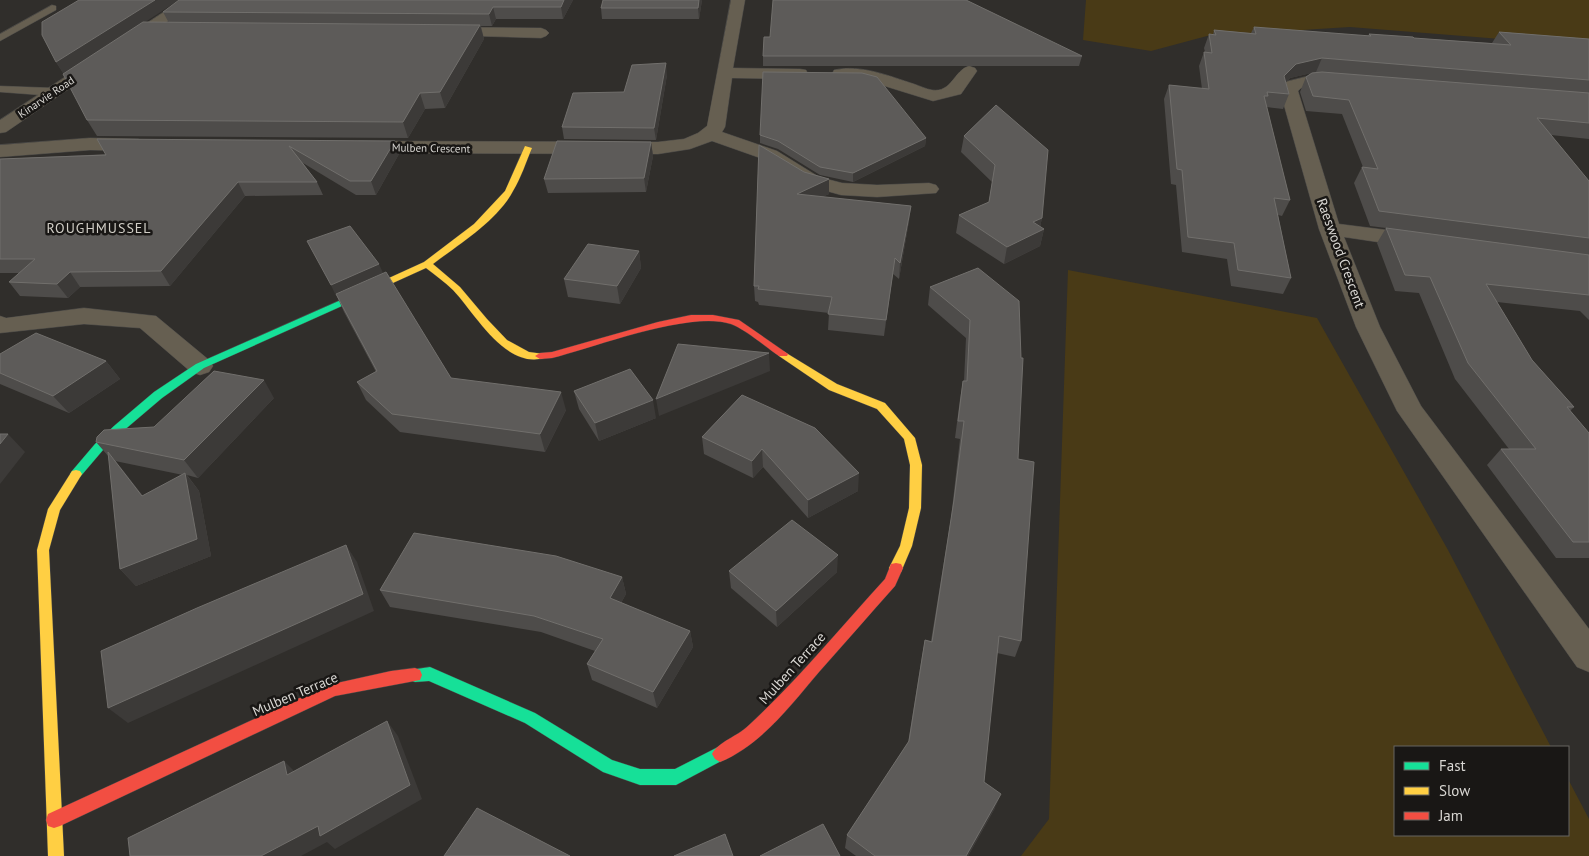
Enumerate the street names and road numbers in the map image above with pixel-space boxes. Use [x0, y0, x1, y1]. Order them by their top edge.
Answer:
street label: Kinarvie Road [15, 73, 77, 121]
street label: Mulben Crescent [392, 140, 471, 156]
street label: Raeswood Crescent [1313, 196, 1369, 311]
street label: Mulben Terrace [755, 628, 829, 708]
street label: Mulben Terrace [250, 668, 340, 720]

